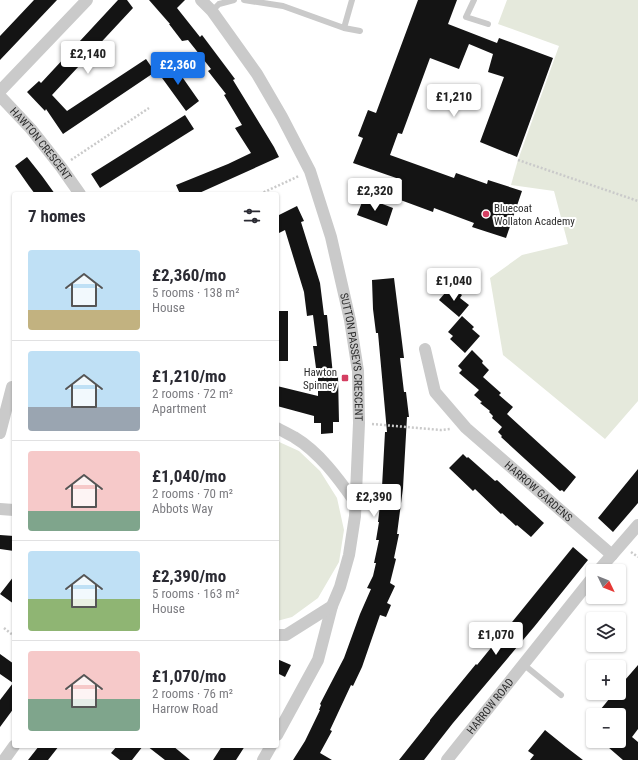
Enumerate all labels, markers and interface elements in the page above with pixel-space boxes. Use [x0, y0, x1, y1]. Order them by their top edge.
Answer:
pin: £2,140 [55, 41, 121, 75]
text: £2,140 [70, 46, 106, 61]
pin: £2,360 [145, 52, 211, 86]
text: £2,360 [160, 57, 196, 72]
pin: £1,210 [421, 84, 487, 118]
text: £1,210 [436, 89, 472, 104]
street label: HAWTON CRESCENT [7, 105, 74, 183]
pin: £2,320 [342, 178, 408, 212]
text: £2,320 [357, 183, 393, 198]
place label: Bluecoat Wollaton Academy [494, 202, 575, 228]
icon: filters [241, 205, 263, 227]
text: 7 homes [28, 206, 86, 226]
marker: Bluecoat Wollaton Academy [481, 209, 491, 219]
text: £2,360/mo [152, 265, 226, 285]
icon: home [60, 266, 108, 314]
pin: £1,040 [421, 268, 487, 302]
text: £1,040 [436, 273, 472, 288]
text: 5 rooms · 138 m² [152, 285, 239, 300]
street label: SUTTON PASSEYS CRESCENT [337, 292, 365, 421]
text: House [152, 300, 185, 315]
text: £1,210/mo [152, 366, 226, 386]
place label: Hawton Spinney [303, 366, 337, 392]
icon: home [60, 367, 108, 415]
marker: Hawton Spinney [340, 373, 350, 383]
text: 2 rooms · 72 m² [152, 386, 233, 401]
text: Apartment [152, 401, 206, 416]
street label: HARROW GARDENS [502, 459, 575, 525]
text: £1,040/mo [152, 466, 226, 486]
icon: home [60, 467, 108, 515]
pin: £2,390 [341, 484, 407, 518]
text: 2 rooms · 70 m² [152, 486, 233, 501]
text: £2,390 [356, 489, 392, 504]
text: Abbots Way [152, 501, 213, 516]
north arrow [586, 564, 626, 604]
map controls [586, 564, 626, 748]
text: £2,390/mo [152, 566, 226, 586]
icon: home [60, 567, 108, 615]
text: 5 rooms · 163 m² [152, 586, 239, 601]
text: House [152, 601, 185, 616]
button: layers [586, 612, 626, 652]
pin: £1,070 [463, 622, 529, 656]
text: £1,070 [478, 627, 514, 642]
button: + [586, 660, 626, 700]
text: £1,070/mo [152, 666, 226, 686]
icon: home [60, 667, 108, 715]
street label: HARROW ROAD [464, 676, 517, 737]
text: 2 rooms · 76 m² [152, 686, 233, 701]
text: Harrow Road [152, 701, 218, 716]
button: − [586, 708, 626, 748]

